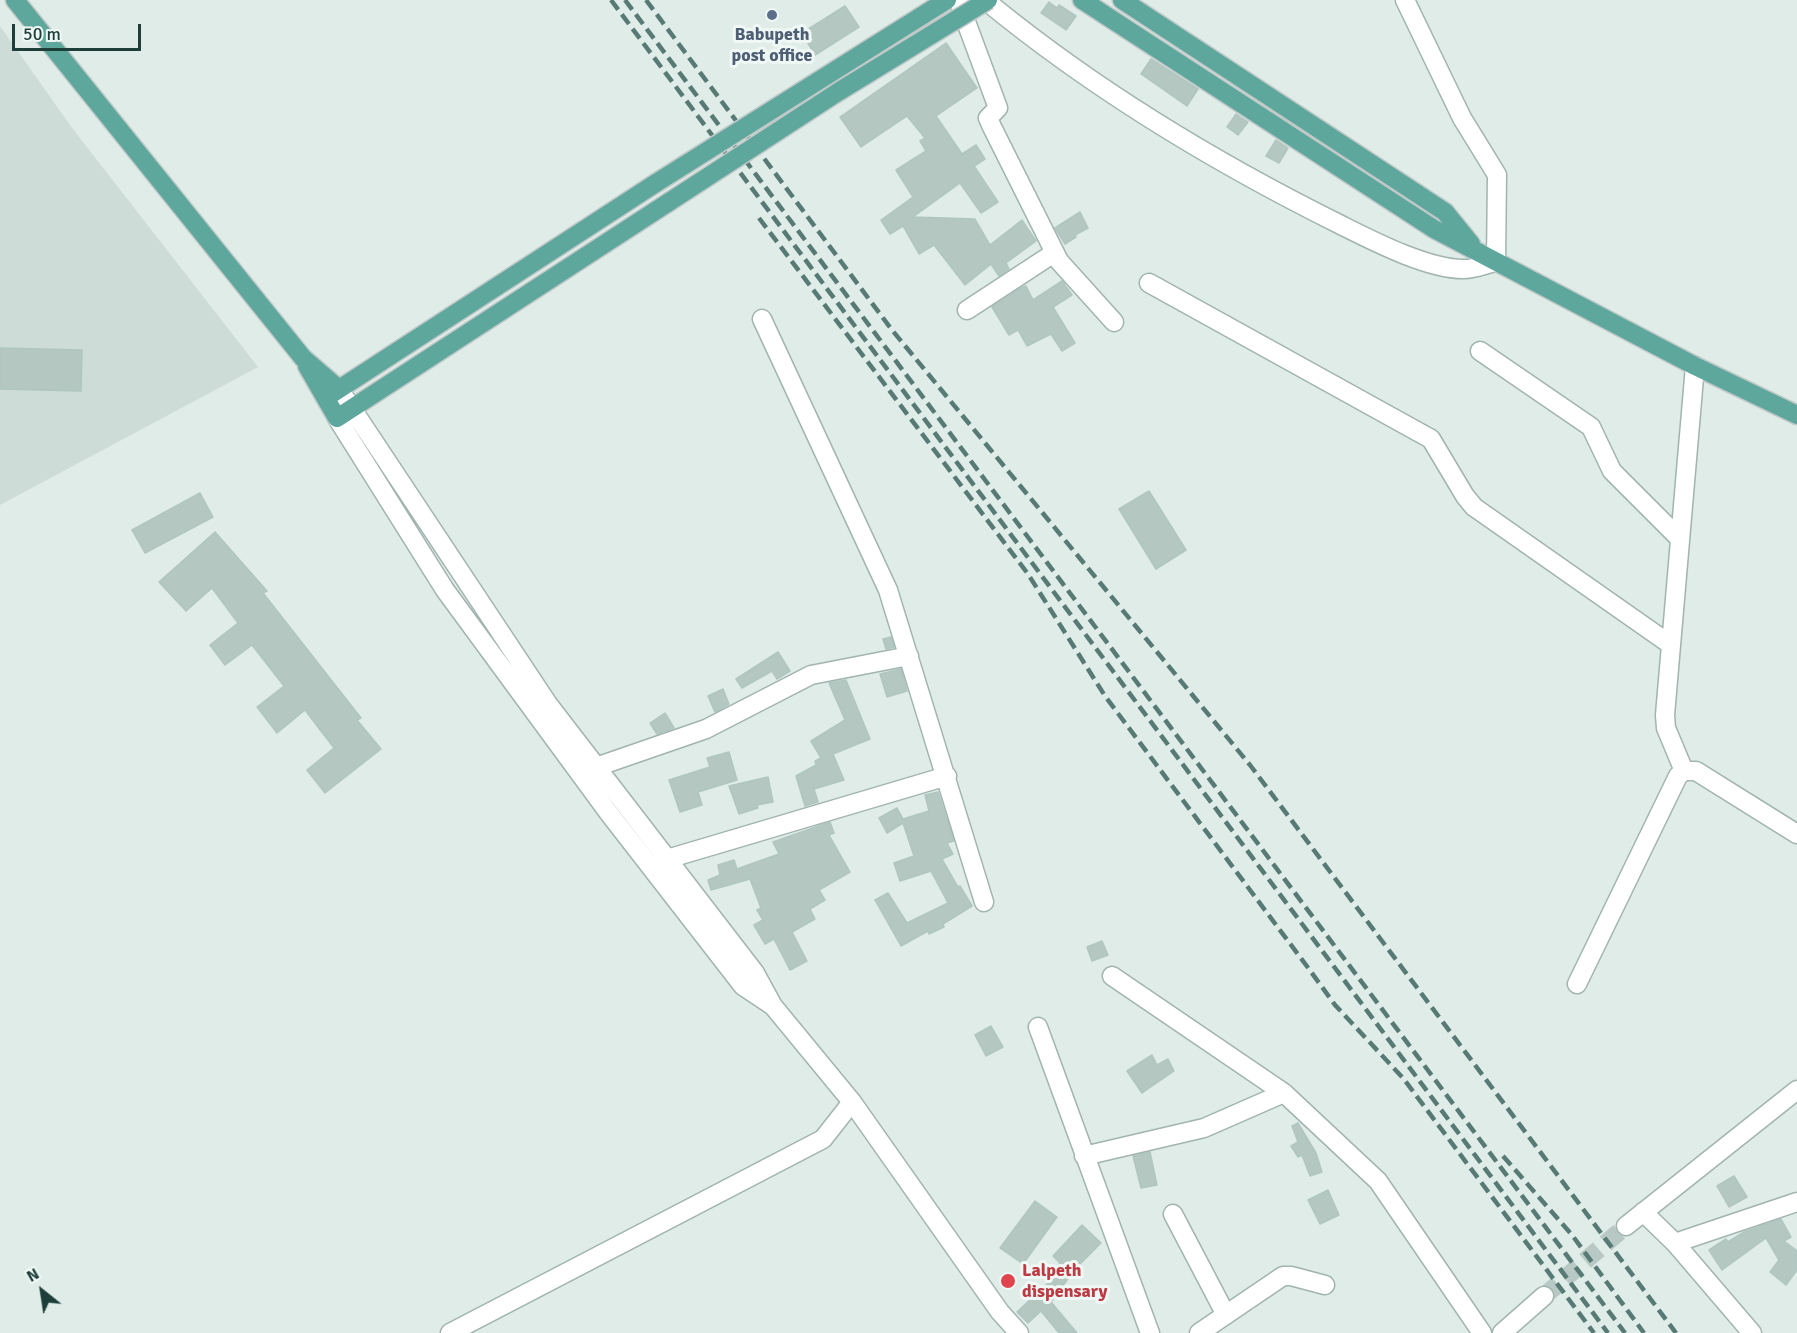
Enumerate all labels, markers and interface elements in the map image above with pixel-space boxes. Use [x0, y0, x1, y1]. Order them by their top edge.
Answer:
marker: Babupeth post office [765, 8, 779, 22]
scale bar [15, 12, 144, 50]
text: 50 m [23, 23, 61, 45]
place label: Babupeth post office [732, 24, 812, 66]
place label: Lalpeth dispensary [1022, 1260, 1107, 1302]
north arrow [12, 1261, 72, 1321]
text: N [23, 1264, 43, 1287]
marker: Lalpeth dispensary [999, 1272, 1017, 1290]

